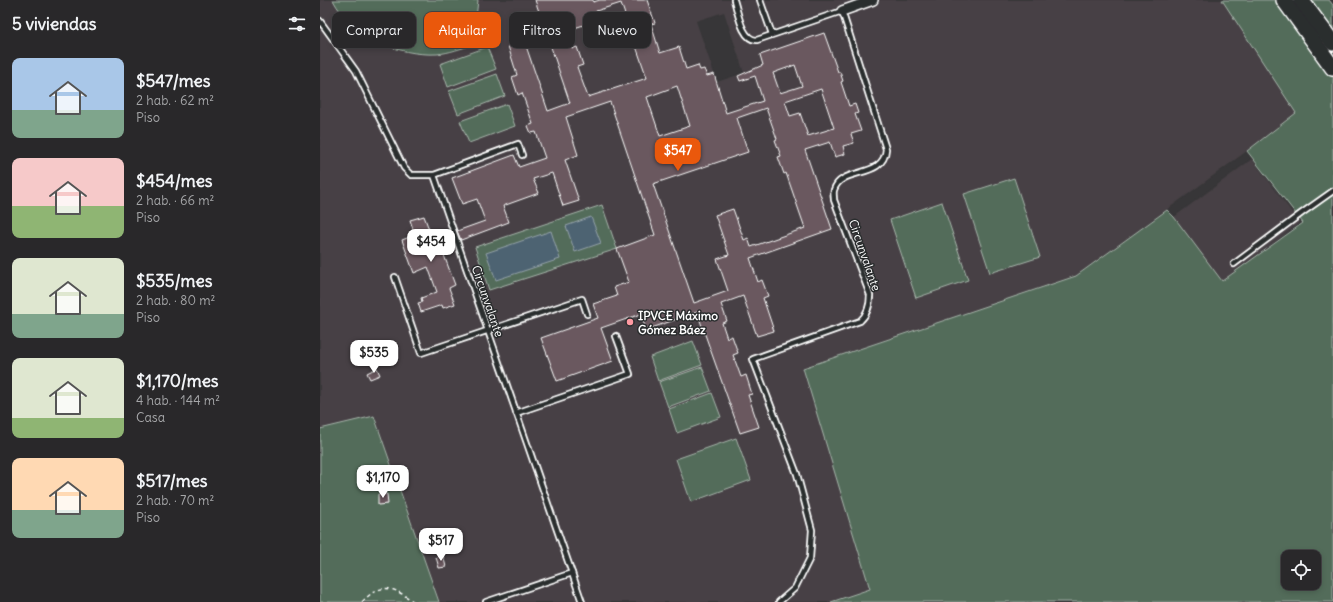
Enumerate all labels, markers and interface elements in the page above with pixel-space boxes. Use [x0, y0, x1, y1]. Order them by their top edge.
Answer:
chip: Comprar [332, 12, 416, 48]
chip: Alquilar [424, 12, 501, 48]
chip: Filtros [509, 12, 575, 48]
chip: Nuevo [583, 12, 651, 48]
text: 5 viviendas [12, 13, 96, 35]
icon: filters [286, 13, 308, 35]
text: $547/mes [136, 70, 210, 92]
icon: home [44, 74, 92, 122]
text: 2 hab. · 62 m² [136, 92, 214, 109]
text: Piso [136, 109, 160, 126]
pin: $547 [654, 138, 702, 172]
text: $547 [664, 142, 692, 159]
text: $454/mes [136, 170, 213, 192]
icon: home [44, 174, 92, 222]
text: 2 hab. · 66 m² [136, 192, 214, 209]
text: Piso [136, 209, 160, 226]
street label: Circunvalante [846, 217, 884, 293]
pin: $454 [407, 229, 455, 263]
text: $454 [416, 233, 446, 250]
street label: Circunvalante [469, 263, 507, 339]
text: $535/mes [136, 270, 212, 292]
icon: home [44, 274, 92, 322]
text: 2 hab. · 80 m² [136, 292, 215, 309]
place label: IPVCE Máximo Gómez Báez [638, 308, 718, 337]
text: Piso [136, 309, 160, 326]
marker: IPVCE Máximo Gómez Báez [625, 317, 635, 327]
pin: $535 [350, 340, 398, 374]
text: $535 [359, 344, 389, 361]
text: $1,170/mes [136, 370, 219, 392]
icon: home [44, 374, 92, 422]
text: 4 hab. · 144 m² [136, 392, 220, 409]
text: Casa [136, 409, 165, 426]
pin: $1,170 [350, 465, 416, 499]
text: $1,170 [366, 469, 400, 486]
text: $517/mes [136, 470, 208, 492]
icon: home [44, 474, 92, 522]
text: 2 hab. · 70 m² [136, 492, 214, 509]
text: Piso [136, 509, 160, 526]
pin: $517 [417, 528, 465, 562]
text: $517 [428, 532, 454, 549]
map controls [1281, 550, 1321, 590]
button: locate [1281, 550, 1321, 590]

